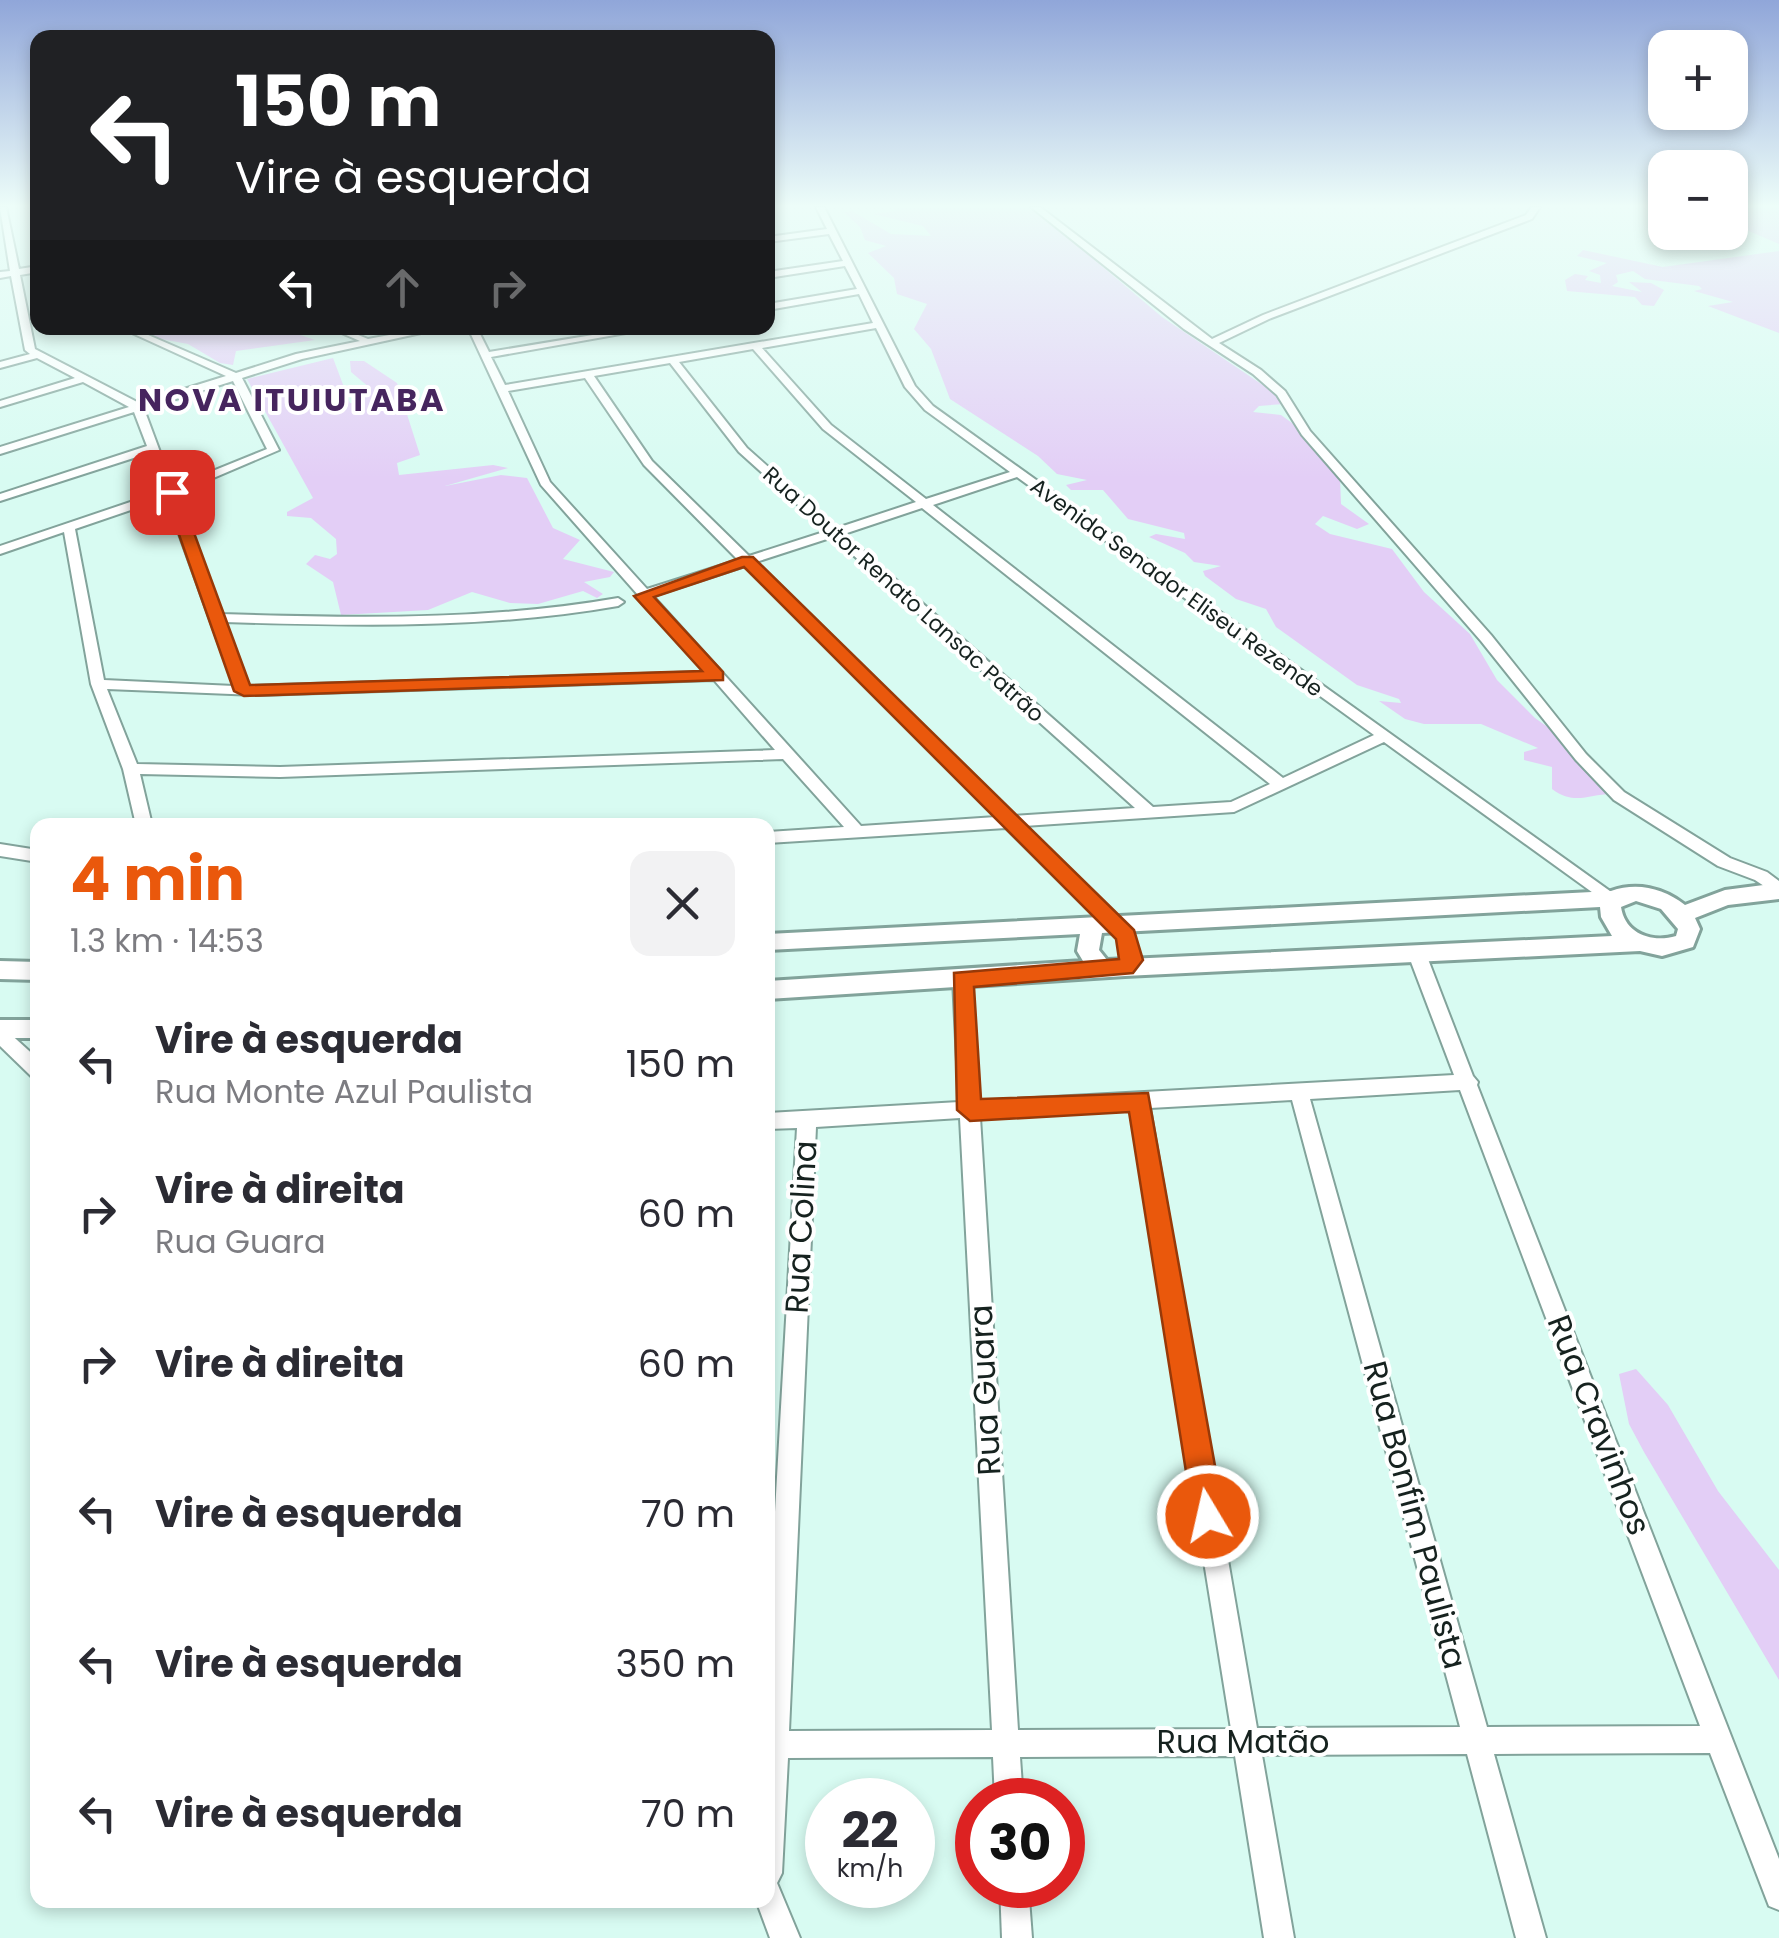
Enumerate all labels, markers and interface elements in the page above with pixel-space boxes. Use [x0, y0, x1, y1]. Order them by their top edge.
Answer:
map controls [1648, 30, 1748, 250]
button: + [1648, 30, 1748, 130]
text: 150 m [235, 52, 441, 151]
icon: left [70, 70, 200, 200]
text: Vire à esquerda [235, 146, 592, 209]
button: − [1648, 150, 1748, 250]
icon: left [270, 260, 325, 315]
icon: ahead [375, 260, 430, 315]
icon: right [480, 260, 535, 315]
district label: NOVA ITUIUTABA [138, 377, 446, 422]
pin [130, 450, 215, 535]
street label: Rua Doutor Renato Lansac Patrão [756, 459, 1051, 729]
icon: arrive [145, 465, 200, 520]
street label: Avenida Senador Eliseu Rezende [1024, 471, 1329, 704]
text: 4 min [70, 837, 245, 921]
button: close [630, 851, 735, 956]
text: 1.3 km · 14:53 [70, 918, 264, 963]
text: Vire à esquerda [155, 1013, 463, 1066]
icon: left [70, 1036, 125, 1091]
text: 150 m [626, 1037, 735, 1090]
text: Rua Monte Azul Paulista [155, 1069, 533, 1114]
street label: Rua Colina [774, 1139, 828, 1315]
text: Vire à direita [155, 1163, 405, 1216]
icon: right [70, 1186, 125, 1241]
text: 60 m [638, 1187, 735, 1240]
text: Rua Guara [155, 1219, 326, 1264]
street label: Rua Guara [958, 1304, 1011, 1476]
street label: Rua Cravinhos [1537, 1308, 1662, 1541]
icon: right [70, 1336, 125, 1391]
text: Vire à direita [155, 1337, 405, 1390]
text: 60 m [638, 1337, 735, 1390]
street label: Rua Bonfim Paulista [1353, 1356, 1478, 1674]
position arrow [1156, 1464, 1260, 1568]
icon: left [70, 1486, 125, 1541]
text: Vire à esquerda [155, 1487, 463, 1540]
text: 70 m [641, 1487, 735, 1540]
icon: left [70, 1636, 125, 1691]
text: Vire à esquerda [155, 1637, 463, 1690]
text: 350 m [616, 1637, 735, 1690]
street label: Rua Matão [1156, 1719, 1330, 1764]
speed limit sign: 30 [955, 1778, 1085, 1908]
icon: left [70, 1786, 125, 1841]
text: Vire à esquerda [155, 1787, 463, 1840]
text: 70 m [641, 1787, 735, 1840]
text: 22 [841, 1795, 899, 1866]
text: km/h [837, 1851, 903, 1886]

